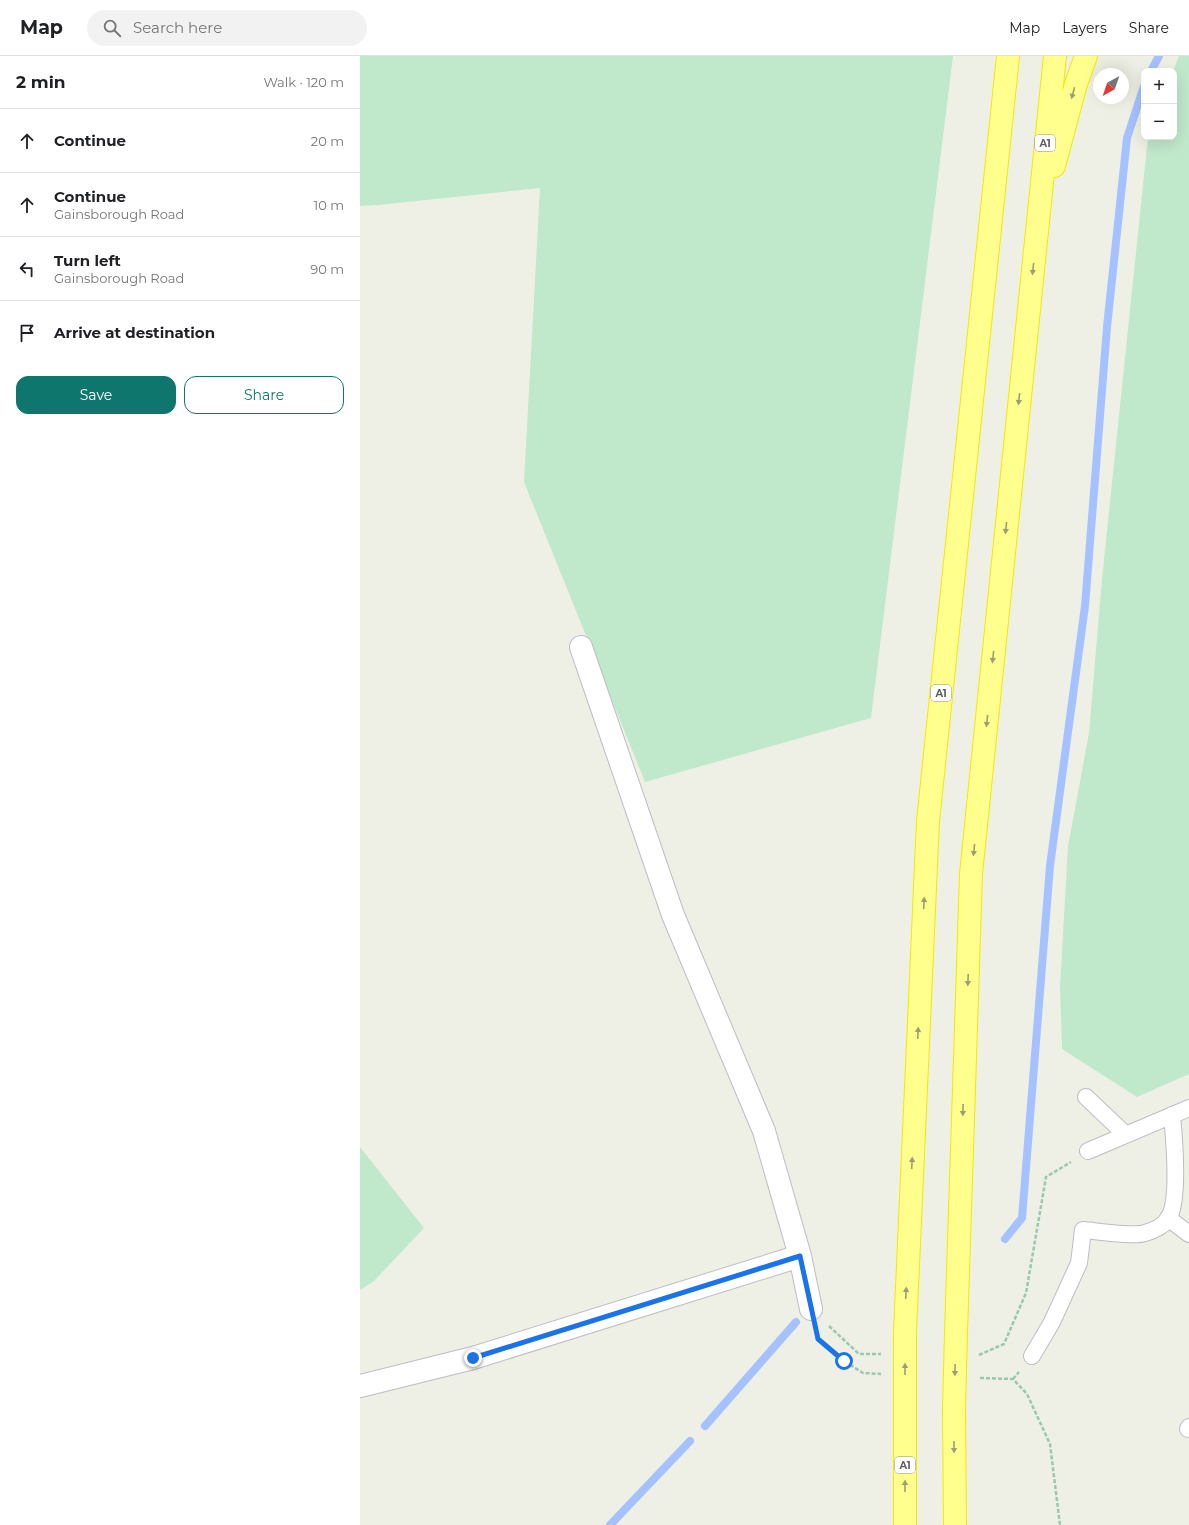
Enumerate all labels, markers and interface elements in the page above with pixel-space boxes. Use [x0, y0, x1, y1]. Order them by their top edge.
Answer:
search box [87, 10, 367, 46]
text: Map [20, 16, 63, 39]
icon: search [101, 17, 123, 39]
text: Search here [133, 18, 222, 37]
text: Map [1009, 19, 1040, 37]
text: Layers [1062, 19, 1107, 37]
text: Share [1129, 19, 1169, 37]
north arrow [1093, 68, 1129, 104]
map controls [1141, 68, 1177, 140]
button: + [1141, 68, 1177, 104]
text: 2 min [16, 72, 66, 92]
text: Walk · 120 m [263, 74, 344, 90]
one-way arrow [1070, 87, 1076, 99]
button: − [1141, 104, 1177, 140]
icon: ahead [16, 130, 38, 152]
text: Continue [54, 131, 126, 150]
text: 20 m [311, 133, 344, 149]
road number: A1 [1035, 135, 1055, 151]
text: Continue [54, 187, 126, 206]
icon: ahead [16, 194, 38, 216]
text: 10 m [314, 197, 344, 213]
text: Gainsborough Road [54, 206, 184, 222]
text: Turn left [54, 251, 121, 270]
icon: left [16, 258, 38, 280]
text: 90 m [310, 261, 344, 277]
one-way arrow [1029, 263, 1036, 275]
text: Gainsborough Road [54, 270, 184, 286]
icon: arrive [16, 322, 38, 344]
text: Arrive at destination [54, 323, 215, 342]
button: Save [16, 376, 176, 414]
button: Share [184, 376, 344, 414]
one-way arrow [1016, 393, 1023, 405]
one-way arrow [1003, 522, 1010, 534]
one-way arrow [990, 651, 996, 663]
road number: A1 [931, 685, 951, 701]
one-way arrow [983, 715, 990, 727]
one-way arrow [970, 844, 977, 856]
one-way arrow [921, 897, 928, 909]
one-way arrow [964, 974, 971, 986]
one-way arrow [915, 1027, 922, 1039]
one-way arrow [960, 1104, 966, 1117]
one-way arrow [909, 1157, 916, 1169]
one-way arrow [903, 1287, 910, 1299]
route end [464, 1349, 482, 1367]
route start [835, 1352, 853, 1370]
one-way arrow [902, 1362, 908, 1375]
one-way arrow [952, 1364, 958, 1377]
one-way arrow [951, 1441, 958, 1453]
road number: A1 [895, 1457, 915, 1473]
one-way arrow [902, 1479, 908, 1492]

